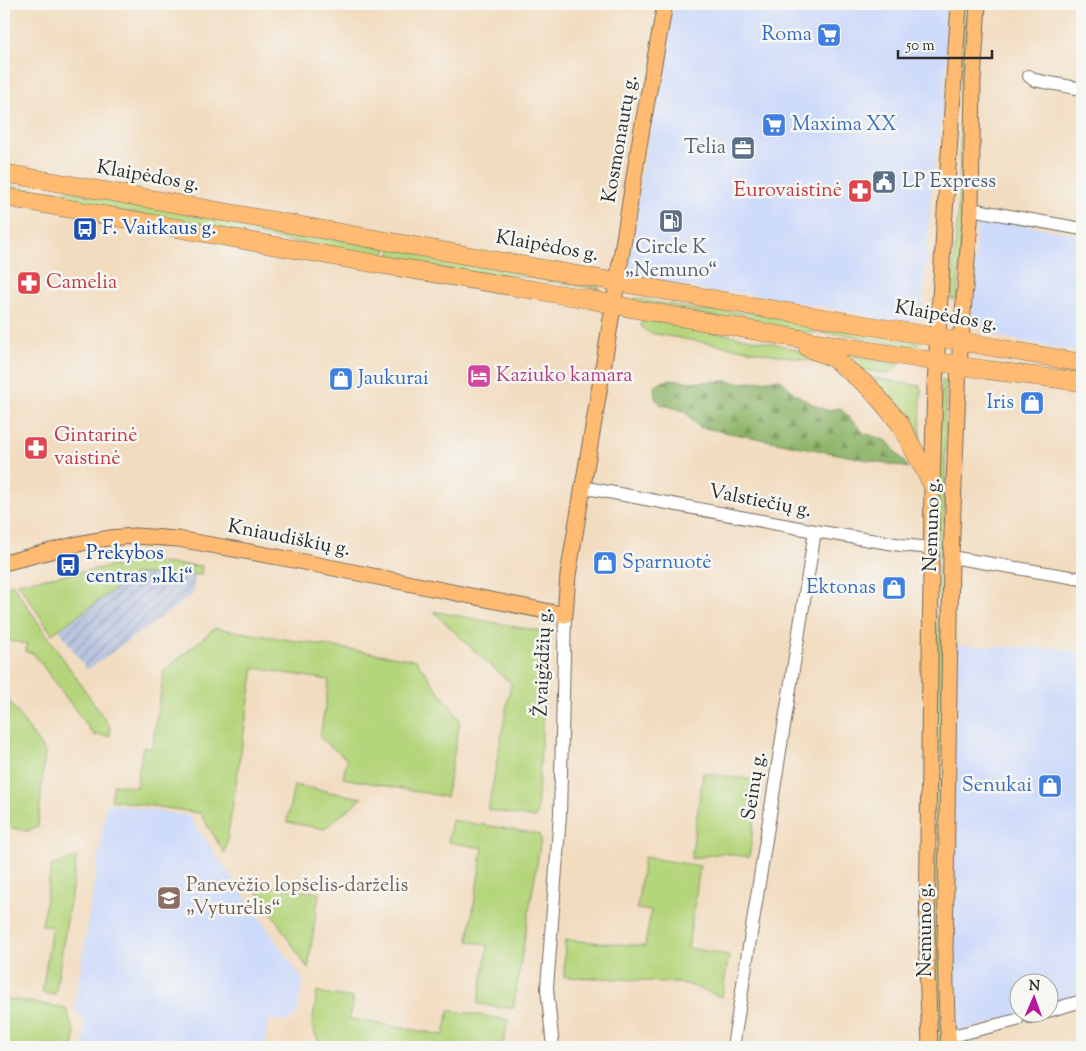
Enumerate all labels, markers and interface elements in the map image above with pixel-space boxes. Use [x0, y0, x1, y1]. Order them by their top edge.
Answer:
place label: Roma [762, 21, 812, 50]
supermarket icon: Roma [816, 22, 842, 48]
scale bar [898, 28, 992, 60]
text: 50 m [905, 36, 935, 57]
street label: Kosmonautų g. [595, 73, 647, 205]
place label: Maxima XX [792, 111, 896, 140]
supermarket icon: Maxima XX [761, 112, 787, 138]
place label: Telia [684, 134, 726, 163]
office icon: Telia [730, 135, 756, 161]
street label: Klaipėdos g. [94, 154, 202, 200]
place label: LP Express [902, 168, 996, 197]
public building icon: LP Express [871, 169, 897, 195]
place label: Eurovaistinė [734, 177, 842, 206]
pharmacy icon: Eurovaistinė [847, 178, 873, 204]
fuel station icon: Circle K „Nemuno“ [658, 208, 684, 234]
place label: F. Vaitkaus g. [102, 215, 216, 244]
bus stop icon: F. Vaitkaus g. [72, 216, 98, 242]
street label: Klaipėdos g. [493, 224, 601, 270]
place label: Circle K „Nemuno“ [625, 234, 717, 286]
place label: Camelia [46, 269, 117, 298]
pharmacy icon: Camelia [16, 270, 42, 296]
street label: Klaipėdos g. [892, 294, 1000, 340]
place label: Kaziuko kamara [496, 362, 632, 391]
hotel icon: Kaziuko kamara [466, 363, 492, 389]
place label: Jaukurai [357, 365, 429, 394]
shop icon: Jaukurai [328, 366, 354, 392]
place label: Iris [986, 389, 1014, 418]
shop icon: Iris [1019, 390, 1045, 416]
place label: Gintarinė vaistinė [54, 422, 138, 474]
pharmacy icon: Gintarinė vaistinė [23, 435, 49, 461]
street label: Nemuno g. [917, 477, 949, 573]
street label: Valstiečių g. [706, 478, 814, 526]
street label: Kniaudiškių g. [225, 513, 353, 565]
place label: Prekybos centras „Iki“ [86, 540, 193, 592]
place label: Sparnuotė [622, 549, 712, 578]
shop icon: Sparnuotė [592, 550, 618, 576]
bus stop icon: Prekybos centras „Iki“ [55, 552, 81, 578]
place label: Ektonas [806, 574, 876, 603]
shop icon: Ektonas [881, 575, 907, 601]
street label: Žvaigždžių g. [528, 607, 560, 717]
street label: Seinų g. [735, 750, 775, 822]
place label: Senukai [962, 772, 1032, 801]
shop icon: Senukai [1037, 773, 1063, 799]
place label: Panevėžio lopšelis-darželis „Vyturėlis“ [186, 872, 408, 924]
street label: Nemuno g. [912, 883, 941, 977]
school or university icon: Panevėžio lopšelis-darželis „Vyturėlis“ [156, 885, 182, 911]
north arrow [1008, 974, 1058, 1024]
text: N [1028, 977, 1040, 997]

